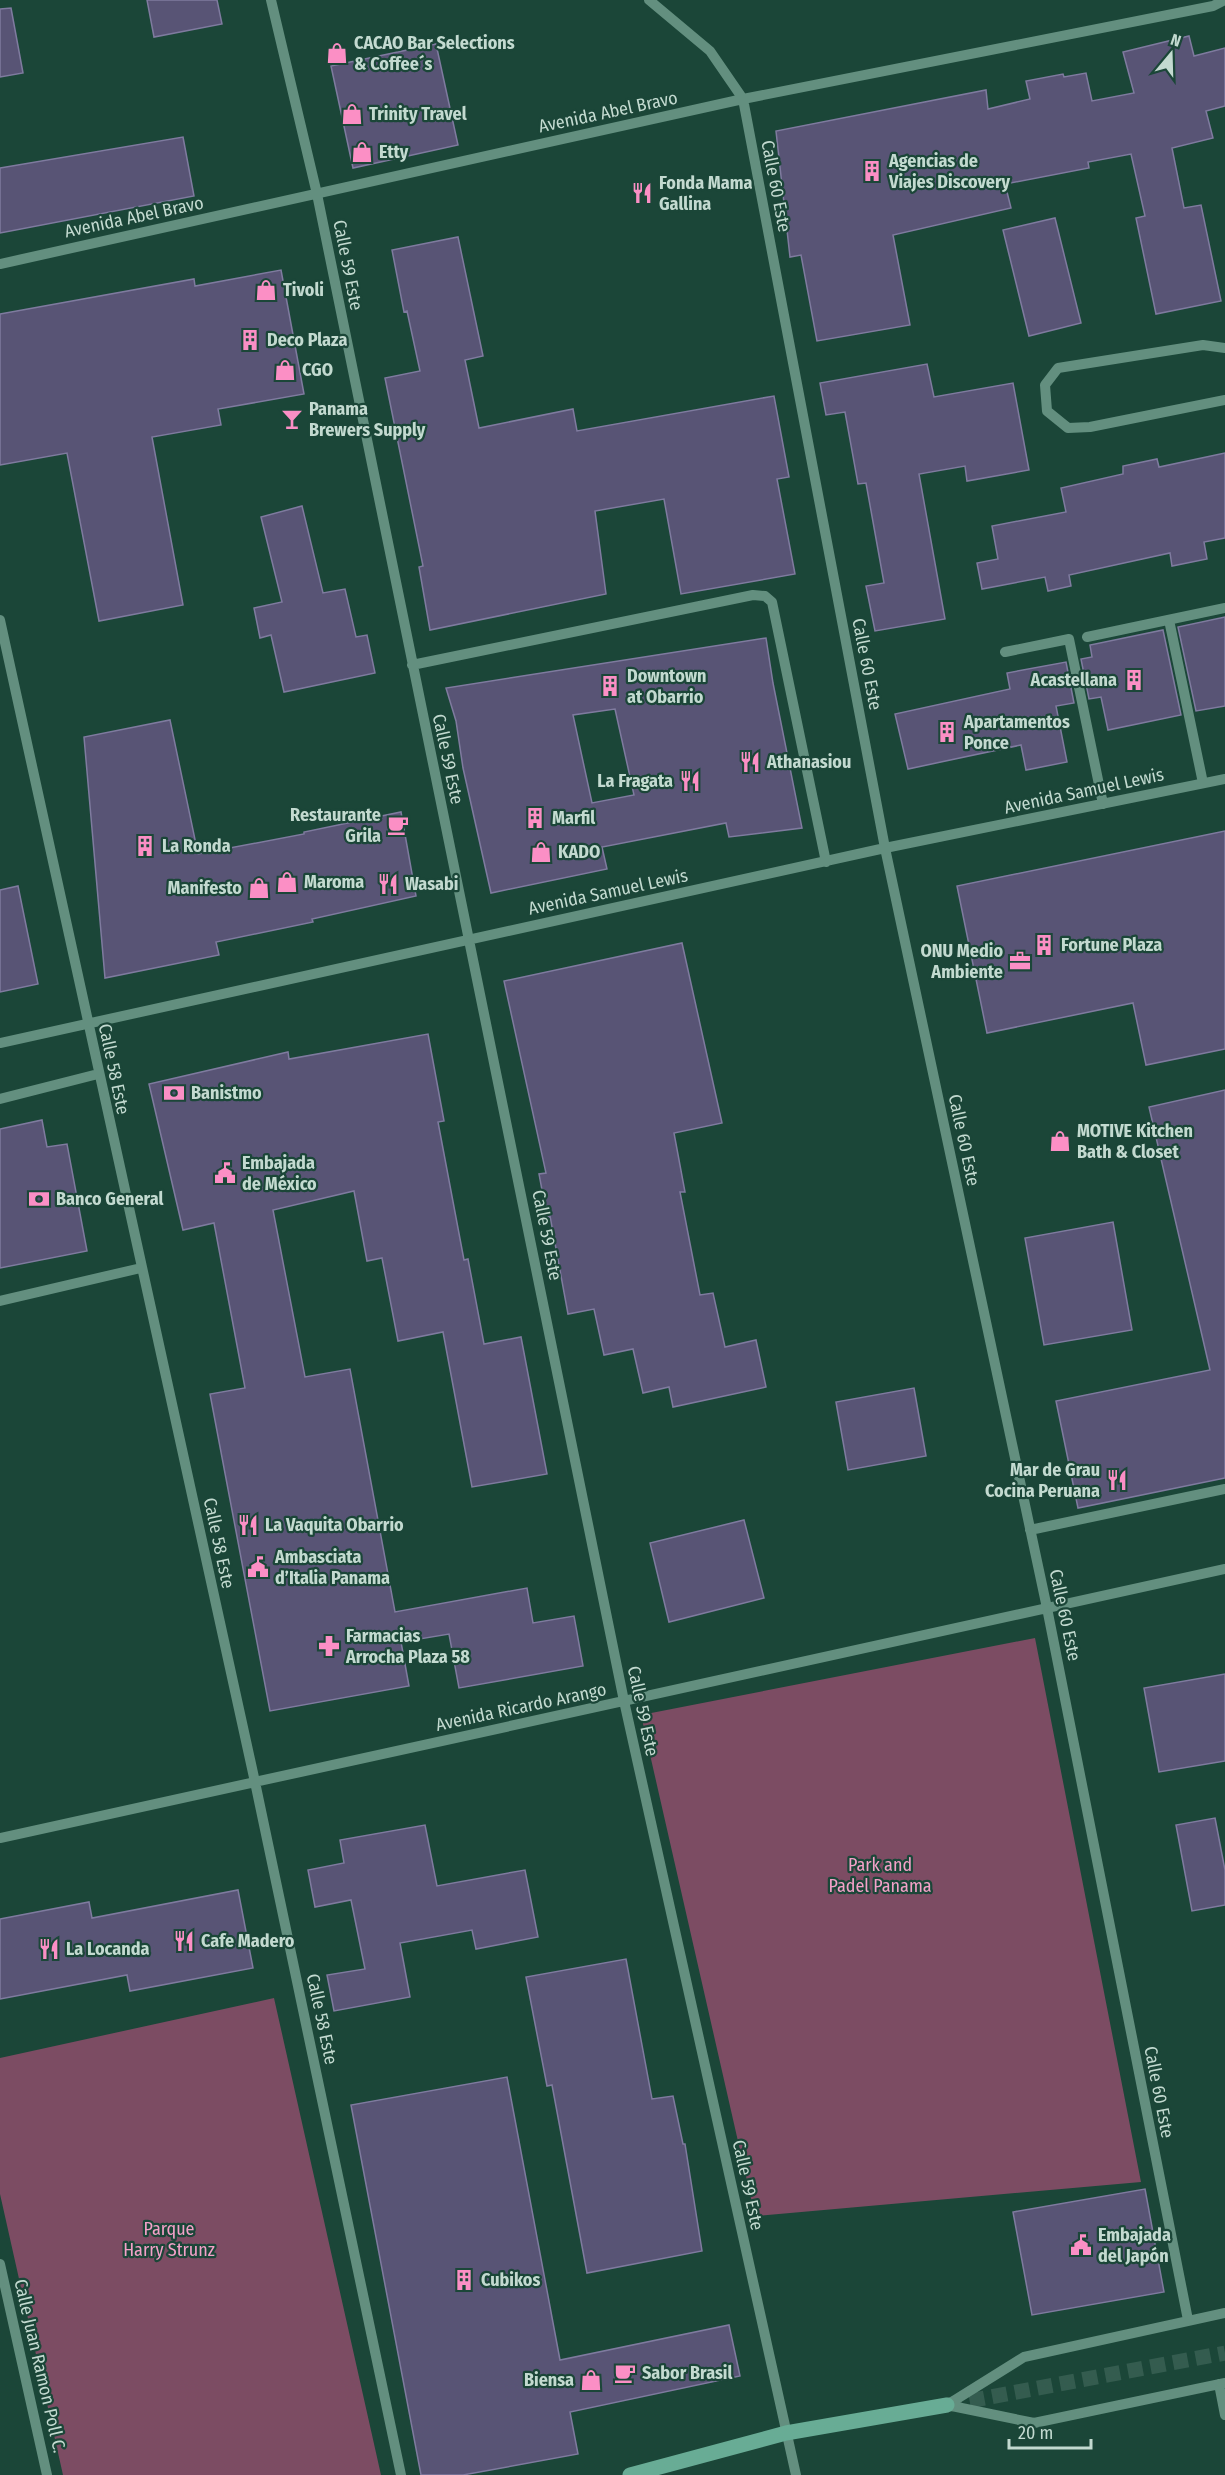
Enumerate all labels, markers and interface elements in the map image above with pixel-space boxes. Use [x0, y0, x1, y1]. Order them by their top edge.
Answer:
north arrow [1141, 24, 1201, 84]
text: N [1168, 30, 1183, 51]
place label: CACAO Bar Selections & Coffee´s [354, 32, 515, 75]
shop icon: CACAO Bar Selections & Coffee´s [325, 41, 349, 65]
street label: Avenida Abel Bravo [537, 87, 679, 137]
shop icon: Trinity Travel [340, 102, 364, 126]
place label: Trinity Travel [369, 103, 467, 125]
street label: Calle 60 Este [756, 138, 796, 234]
shop icon: Etty [350, 140, 374, 164]
place label: Etty [379, 141, 409, 163]
place label: Agencias de Viajes Discovery [888, 150, 1011, 193]
building icon: Agencias de Viajes Discovery [860, 159, 884, 183]
place label: Fonda Mama Gallina [659, 172, 752, 215]
restaurant icon: Fonda Mama Gallina [630, 181, 654, 205]
street label: Avenida Abel Bravo [63, 192, 205, 242]
street label: Calle 59 Este [328, 218, 368, 312]
shop icon: Tivoli [254, 278, 278, 302]
place label: Tivoli [283, 279, 324, 301]
building icon: Deco Plaza [238, 328, 262, 352]
place label: Deco Plaza [267, 329, 347, 351]
shop icon: CGO [273, 358, 297, 382]
place label: CGO [302, 359, 333, 381]
place label: Panama Brewers Supply [309, 398, 426, 441]
bar icon: Panama Brewers Supply [280, 407, 304, 431]
street label: Calle 60 Este [847, 616, 887, 712]
place label: Downtown at Obarrio [627, 665, 707, 708]
building icon: Acastellana [1122, 668, 1146, 692]
place label: Acastellana [1030, 669, 1117, 691]
building icon: Downtown at Obarrio [598, 674, 622, 698]
place label: Apartamentos Ponce [963, 711, 1070, 754]
street label: Calle 59 Este [428, 712, 468, 806]
building icon: Apartamentos Ponce [935, 720, 959, 744]
restaurant icon: Athanasiou [738, 750, 762, 774]
place label: Athanasiou [766, 751, 851, 773]
street label: Avenida Samuel Lewis [1002, 763, 1166, 819]
restaurant icon: La Fragata [678, 769, 702, 793]
place label: La Fragata [597, 770, 673, 792]
place label: Restaurante Grila [290, 804, 381, 847]
building icon: Marfil [523, 806, 547, 830]
place label: Marfil [552, 807, 595, 829]
cafe icon: Restaurante Grila [386, 813, 410, 837]
building icon: La Ronda [133, 834, 157, 858]
place label: La Ronda [162, 835, 231, 857]
shop icon: KADO [529, 840, 553, 864]
place label: KADO [558, 841, 600, 863]
street label: Avenida Samuel Lewis [526, 864, 690, 920]
shop icon: Maroma [275, 870, 299, 894]
place label: Maroma [304, 871, 364, 893]
restaurant icon: Wasabi [376, 872, 400, 896]
place label: Wasabi [405, 873, 458, 895]
shop icon: Manifesto [247, 876, 271, 900]
place label: Manifesto [168, 877, 242, 899]
building icon: Fortune Plaza [1032, 933, 1056, 957]
place label: Fortune Plaza [1061, 934, 1162, 956]
place label: ONU Medio Ambiente [920, 940, 1003, 983]
office icon: ONU Medio Ambiente [1008, 949, 1032, 973]
street label: Calle 58 Este [94, 1022, 134, 1116]
bank icon: Banistmo [162, 1081, 186, 1105]
place label: Banistmo [191, 1082, 262, 1104]
street label: Calle 60 Este [944, 1092, 984, 1188]
place label: MOTIVE Kitchen Bath & Closet [1077, 1120, 1193, 1163]
shop icon: MOTIVE Kitchen Bath & Closet [1048, 1129, 1072, 1153]
place label: Embajada de México [242, 1152, 317, 1195]
public building icon: Embajada de México [213, 1161, 237, 1185]
bank icon: Banco General [27, 1187, 51, 1211]
place label: Banco General [56, 1188, 163, 1210]
street label: Calle 59 Este [527, 1188, 567, 1282]
place label: Mar de Grau Cocina Peruana [985, 1459, 1100, 1502]
restaurant icon: Mar de Grau Cocina Peruana [1105, 1468, 1129, 1492]
street label: Calle 58 Este [199, 1496, 239, 1590]
restaurant icon: La Vaquita Obarrio [236, 1513, 260, 1537]
place label: La Vaquita Obarrio [265, 1514, 404, 1536]
place label: Ambasciata d’Italia Panama [274, 1546, 390, 1589]
public building icon: Ambasciata d’Italia Panama [246, 1555, 270, 1579]
street label: Calle 60 Este [1045, 1567, 1085, 1663]
place label: Farmacias Arrocha Plaza 58 [345, 1625, 470, 1668]
pharmacy icon: Farmacias Arrocha Plaza 58 [317, 1634, 341, 1658]
street label: Calle 59 Este [623, 1664, 663, 1758]
street label: Avenida Ricardo Arango [434, 1678, 608, 1736]
park label: Park and Padel Panama [828, 1854, 932, 1897]
restaurant icon: Cafe Madero [172, 1929, 196, 1953]
place label: Cafe Madero [201, 1930, 295, 1952]
restaurant icon: La Locanda [37, 1937, 61, 1961]
place label: La Locanda [66, 1938, 149, 1960]
street label: Calle 58 Este [302, 1972, 342, 2066]
street label: Calle 60 Este [1139, 2044, 1179, 2140]
street label: Calle 59 Este [728, 2138, 768, 2232]
park label: Parque Harry Strunz [123, 2218, 215, 2261]
place label: Embajada del Japón [1098, 2224, 1171, 2267]
public building icon: Embajada del Japón [1069, 2233, 1093, 2257]
building icon: Cubikos [452, 2268, 476, 2292]
place label: Cubikos [481, 2269, 540, 2291]
street label: Calle Juan Ramon Poll C. [9, 2277, 71, 2455]
cafe icon: Sabor Brasil [613, 2361, 637, 2385]
place label: Sabor Brasil [642, 2362, 733, 2384]
shop icon: Biensa [579, 2368, 603, 2392]
place label: Biensa [524, 2369, 574, 2391]
scale bar [1009, 2412, 1092, 2450]
text: 20 m [1018, 2422, 1053, 2444]

